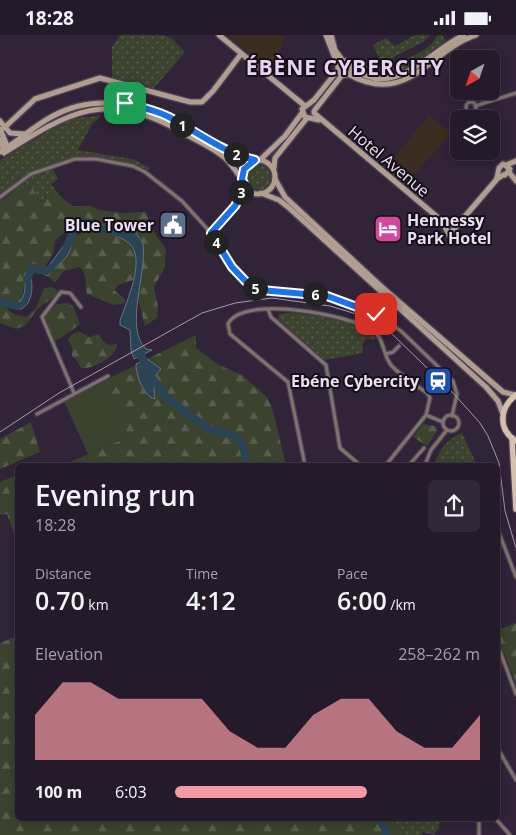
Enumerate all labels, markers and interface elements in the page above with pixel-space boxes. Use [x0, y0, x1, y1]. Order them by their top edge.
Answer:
text: 18:28 [25, 5, 74, 31]
north arrow [450, 50, 500, 100]
map controls [450, 50, 500, 160]
district label: ÉBÈNE CYBERCITY [246, 53, 444, 81]
pin [104, 82, 146, 124]
icon: arrive [111, 89, 139, 117]
button: layers [450, 110, 500, 160]
pin: 1 [170, 113, 194, 137]
text: 1 [178, 116, 187, 135]
street label: Hotel Avenue [344, 120, 434, 202]
pin: 2 [224, 141, 248, 167]
text: 2 [232, 145, 241, 164]
pin: 3 [228, 179, 254, 205]
text: 3 [237, 183, 246, 202]
place label: Hennessy Park Hotel [407, 209, 491, 249]
public building icon: Blue Tower [158, 210, 188, 240]
place label: Blue Tower [65, 214, 154, 236]
hotel icon: Hennessy Park Hotel [373, 214, 403, 244]
pin: 4 [204, 229, 228, 255]
text: 4 [212, 233, 221, 252]
pin: 5 [242, 275, 268, 301]
text: 5 [251, 279, 260, 298]
pin: 6 [302, 281, 328, 307]
text: 6 [311, 285, 320, 304]
pin [355, 293, 397, 335]
icon: check [362, 300, 390, 328]
station icon: Ebéne Cybercity [423, 366, 453, 396]
place label: Ebéne Cybercity [291, 370, 420, 392]
text: Evening run [35, 476, 196, 514]
button: share [428, 480, 480, 532]
text: 18:28 [35, 514, 76, 536]
text: Distance [35, 564, 91, 583]
text: Time [186, 564, 218, 583]
text: Pace [337, 564, 368, 583]
text: 0.70 [35, 583, 85, 617]
text: 4:12 [186, 583, 236, 617]
text: 6:00 [337, 583, 387, 617]
text: km [85, 595, 109, 614]
text: /km [387, 595, 416, 614]
text: Elevation [35, 643, 103, 665]
text: 258–262 m [398, 643, 480, 665]
text: 100 m [35, 781, 82, 803]
text: 6:03 [115, 781, 147, 803]

